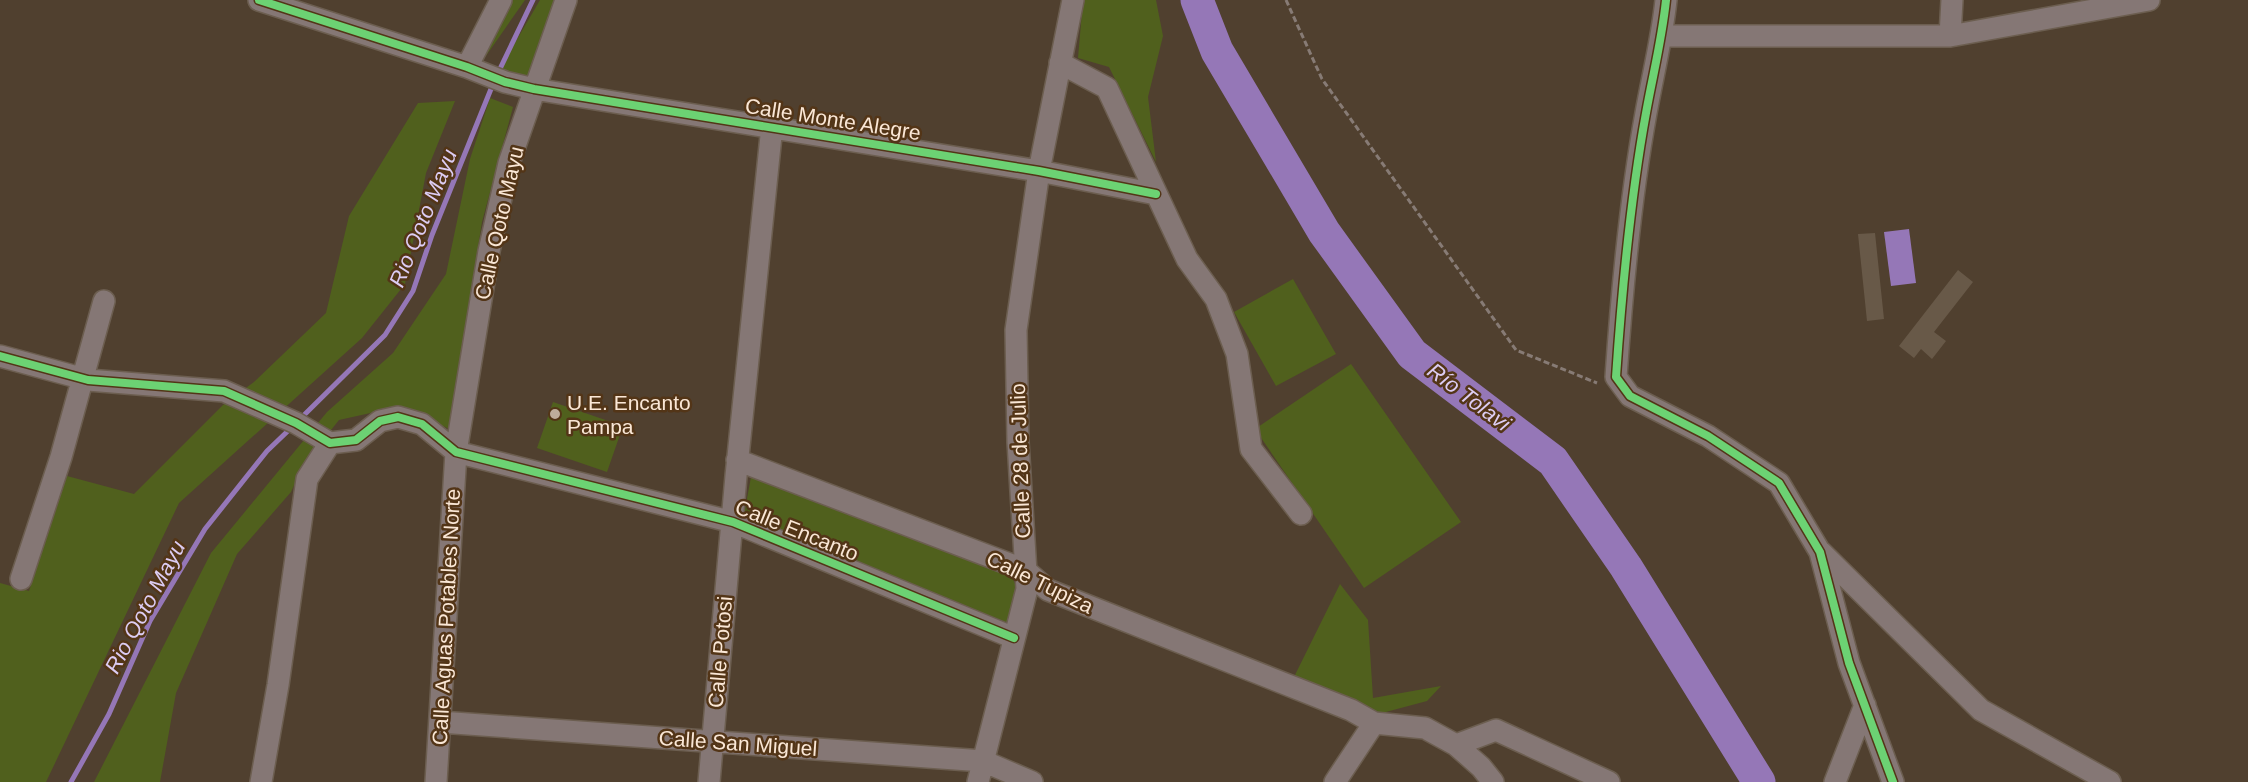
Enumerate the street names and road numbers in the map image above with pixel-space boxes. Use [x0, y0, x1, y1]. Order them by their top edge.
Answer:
street label: Calle Monte Alegre [744, 94, 922, 144]
street label: Calle Qoto Mayu [470, 144, 528, 302]
street label: Calle 28 de Julio [1006, 383, 1034, 539]
street label: Calle Aguas Potables Norte [428, 488, 464, 746]
street label: Calle Encanto [732, 495, 862, 565]
street label: Calle Tupiza [983, 546, 1097, 618]
street label: Calle Potosi [704, 595, 736, 709]
street label: Calle San Miguel [658, 726, 818, 760]

